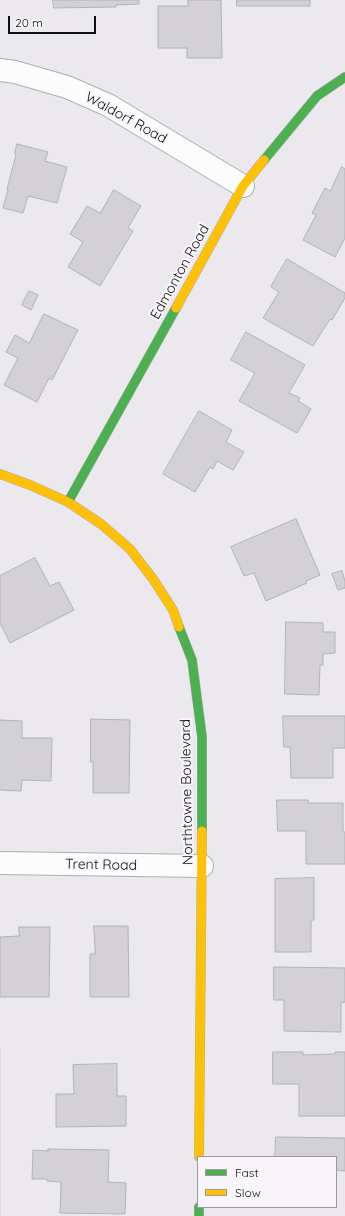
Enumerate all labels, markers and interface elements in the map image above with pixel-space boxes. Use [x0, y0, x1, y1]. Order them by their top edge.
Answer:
scale bar [10, 8, 98, 34]
text: 20 m [15, 15, 43, 30]
street label: Waldorf Road [82, 89, 170, 147]
street label: Edmonton Road [147, 222, 213, 322]
street label: Northtowne Boulevard [177, 719, 197, 865]
street label: Trent Road [65, 856, 137, 874]
legend [197, 1156, 337, 1208]
text: Fast [235, 1165, 259, 1180]
text: Slow [235, 1185, 261, 1200]

